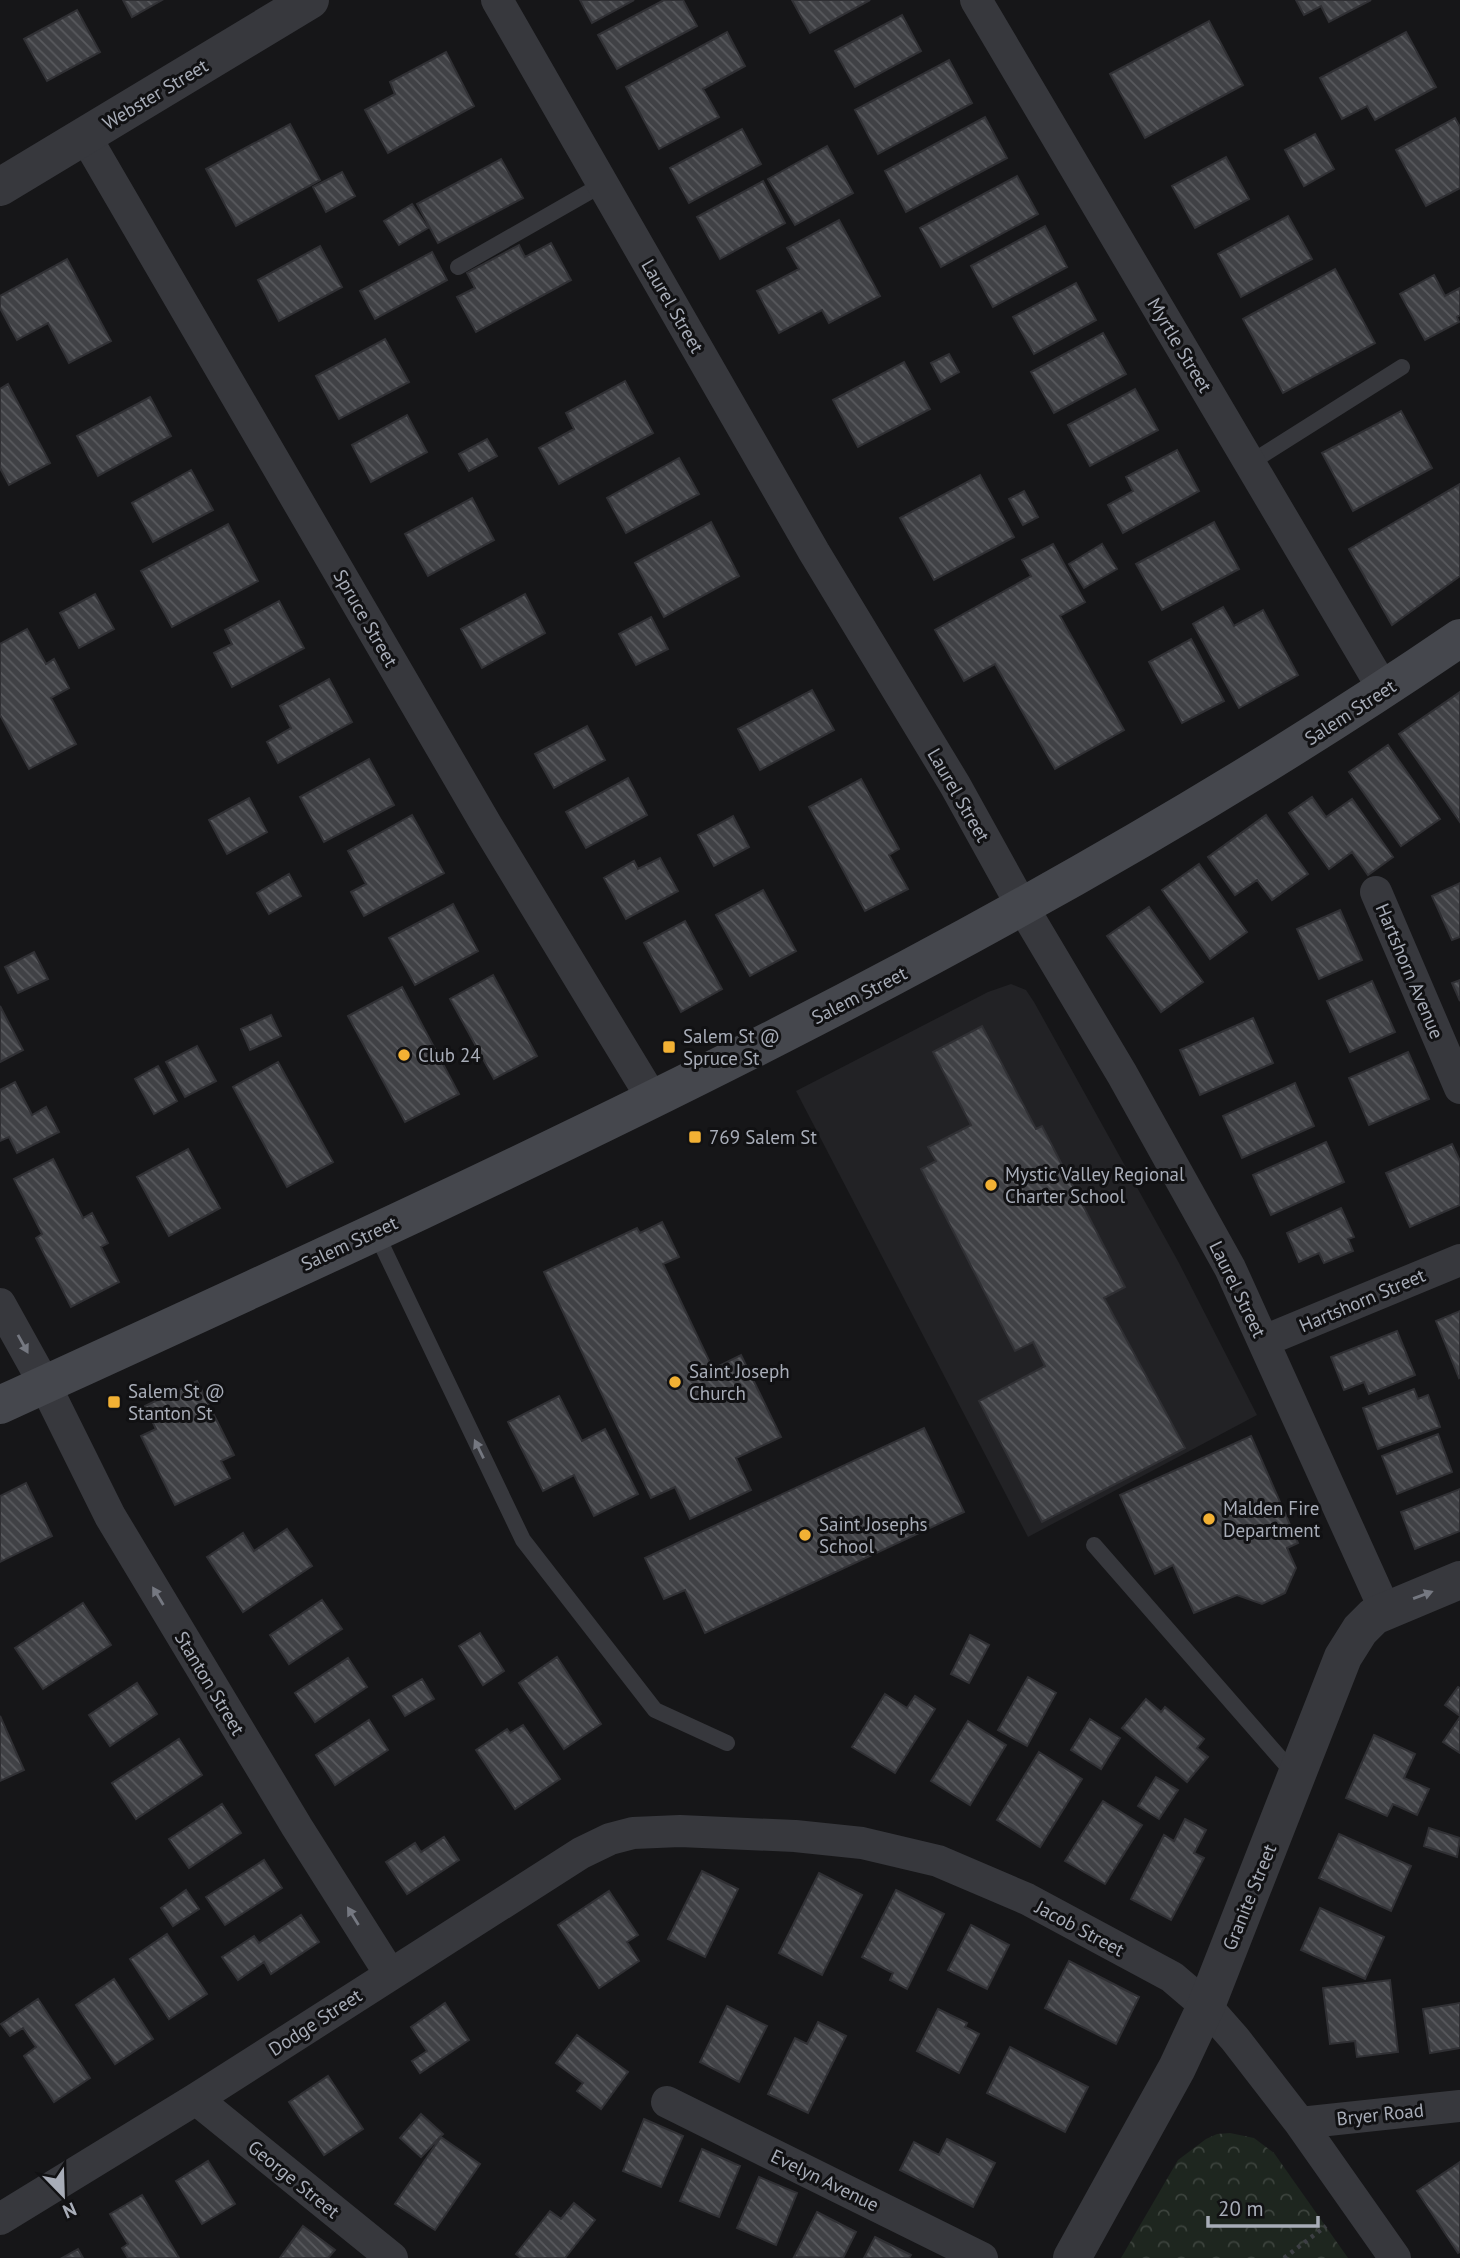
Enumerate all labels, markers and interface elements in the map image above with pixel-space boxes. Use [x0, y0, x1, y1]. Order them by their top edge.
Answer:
street label: Webster Street [98, 53, 213, 135]
street label: Laurel Street [637, 255, 710, 358]
street label: Myrtle Street [1142, 293, 1218, 397]
street label: Spruce Street [328, 565, 404, 671]
street label: Salem Street [1300, 673, 1401, 750]
street label: Laurel Street [923, 744, 996, 847]
street label: Hartshorn Avenue [1371, 900, 1449, 1042]
street label: Salem Street [807, 961, 911, 1029]
place label: Salem St @ Spruce St [683, 1024, 780, 1070]
marker: Salem St @ Spruce St [661, 1039, 677, 1055]
place label: Club 24 [418, 1043, 481, 1067]
marker: Club 24 [396, 1047, 412, 1063]
place label: 769 Salem St [709, 1125, 817, 1149]
marker: 769 Salem St [687, 1129, 703, 1145]
place label: Mystic Valley Regional Charter School [1005, 1162, 1185, 1208]
marker: Mystic Valley Regional Charter School [983, 1177, 999, 1193]
street label: Salem Street [297, 1210, 402, 1276]
street label: Laurel Street [1204, 1237, 1272, 1342]
street label: Hartshorn Street [1295, 1262, 1429, 1337]
one-way arrow [17, 1334, 29, 1354]
place label: Saint Joseph Church [689, 1359, 790, 1405]
marker: Saint Joseph Church [667, 1374, 683, 1390]
place label: Salem St @ Stanton St [128, 1379, 225, 1425]
marker: Salem St @ Stanton St [106, 1394, 122, 1410]
one-way arrow [474, 1439, 485, 1459]
place label: Malden Fire Department [1223, 1496, 1321, 1542]
marker: Malden Fire Department [1201, 1511, 1217, 1527]
place label: Saint Josephs School [819, 1512, 928, 1558]
marker: Saint Josephs School [797, 1527, 813, 1543]
one-way arrow [152, 1587, 165, 1606]
one-way arrow [1412, 1589, 1433, 1600]
street label: Stanton Street [170, 1627, 251, 1740]
street label: Granite Street [1217, 1840, 1281, 1954]
street label: Jacob Street [1031, 1894, 1129, 1962]
one-way arrow [347, 1907, 360, 1926]
street label: Dodge Street [264, 1983, 367, 2061]
street label: Bryer Road [1335, 2097, 1425, 2131]
street label: George Street [243, 2135, 345, 2224]
street label: Evelyn Avenue [767, 2143, 883, 2217]
north arrow [28, 2160, 98, 2230]
scale bar [1208, 2184, 1318, 2228]
text: 20 m [1218, 2195, 1264, 2222]
text: N [59, 2197, 80, 2224]

